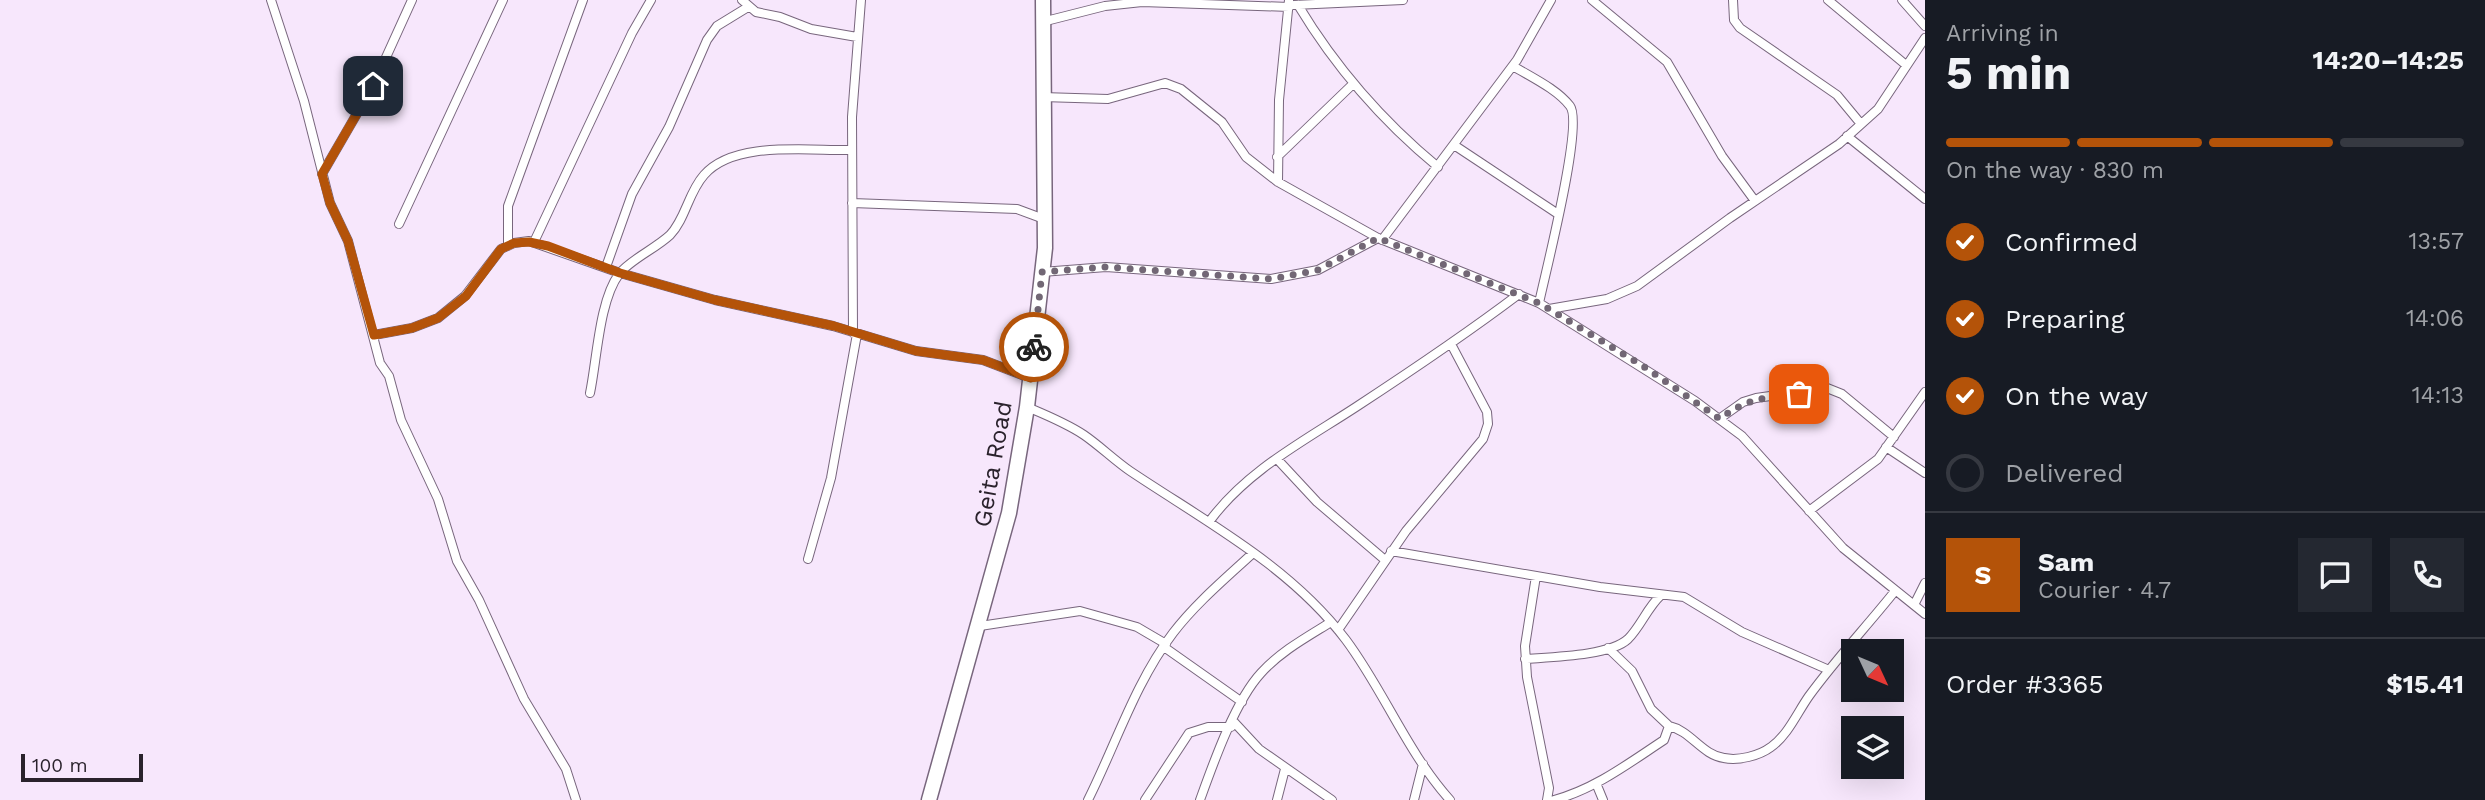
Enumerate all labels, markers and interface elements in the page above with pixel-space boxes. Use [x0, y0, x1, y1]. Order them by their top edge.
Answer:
text: Arriving in [1946, 20, 2059, 47]
text: 14:20–14:25 [2312, 45, 2464, 75]
text: 5 min [1946, 46, 2071, 100]
pin [343, 56, 403, 116]
icon: home [354, 67, 392, 105]
text: On the way · 830 m [1946, 157, 2164, 184]
icon: check [1946, 223, 1984, 261]
text: Confirmed [2005, 227, 2138, 257]
text: 13:57 [2409, 228, 2464, 255]
icon: check [1946, 300, 1984, 338]
text: Preparing [2005, 304, 2125, 334]
text: 14:06 [2406, 305, 2464, 332]
courier [999, 312, 1069, 382]
icon: bike [1015, 328, 1053, 366]
pin [1769, 364, 1829, 424]
icon: bag [1780, 375, 1818, 413]
icon: check [1946, 377, 1984, 415]
text: On the way [2005, 381, 2148, 411]
text: 14:13 [2412, 382, 2464, 409]
street label: Geita Road [968, 399, 1018, 529]
text: Delivered [2005, 458, 2124, 488]
button: chat [2298, 538, 2372, 612]
button: phone [2390, 538, 2464, 612]
text: Sam [2038, 547, 2094, 577]
text: S [1975, 560, 1991, 590]
text: Courier · 4.7 [2038, 577, 2171, 604]
north arrow [1841, 639, 1904, 702]
map controls [1841, 639, 1904, 779]
text: Order #3365 [1946, 669, 2104, 699]
text: $15.41 [2386, 669, 2464, 699]
button: layers [1841, 716, 1904, 779]
scale bar [21, 751, 144, 783]
text: 100 m [32, 754, 88, 777]

